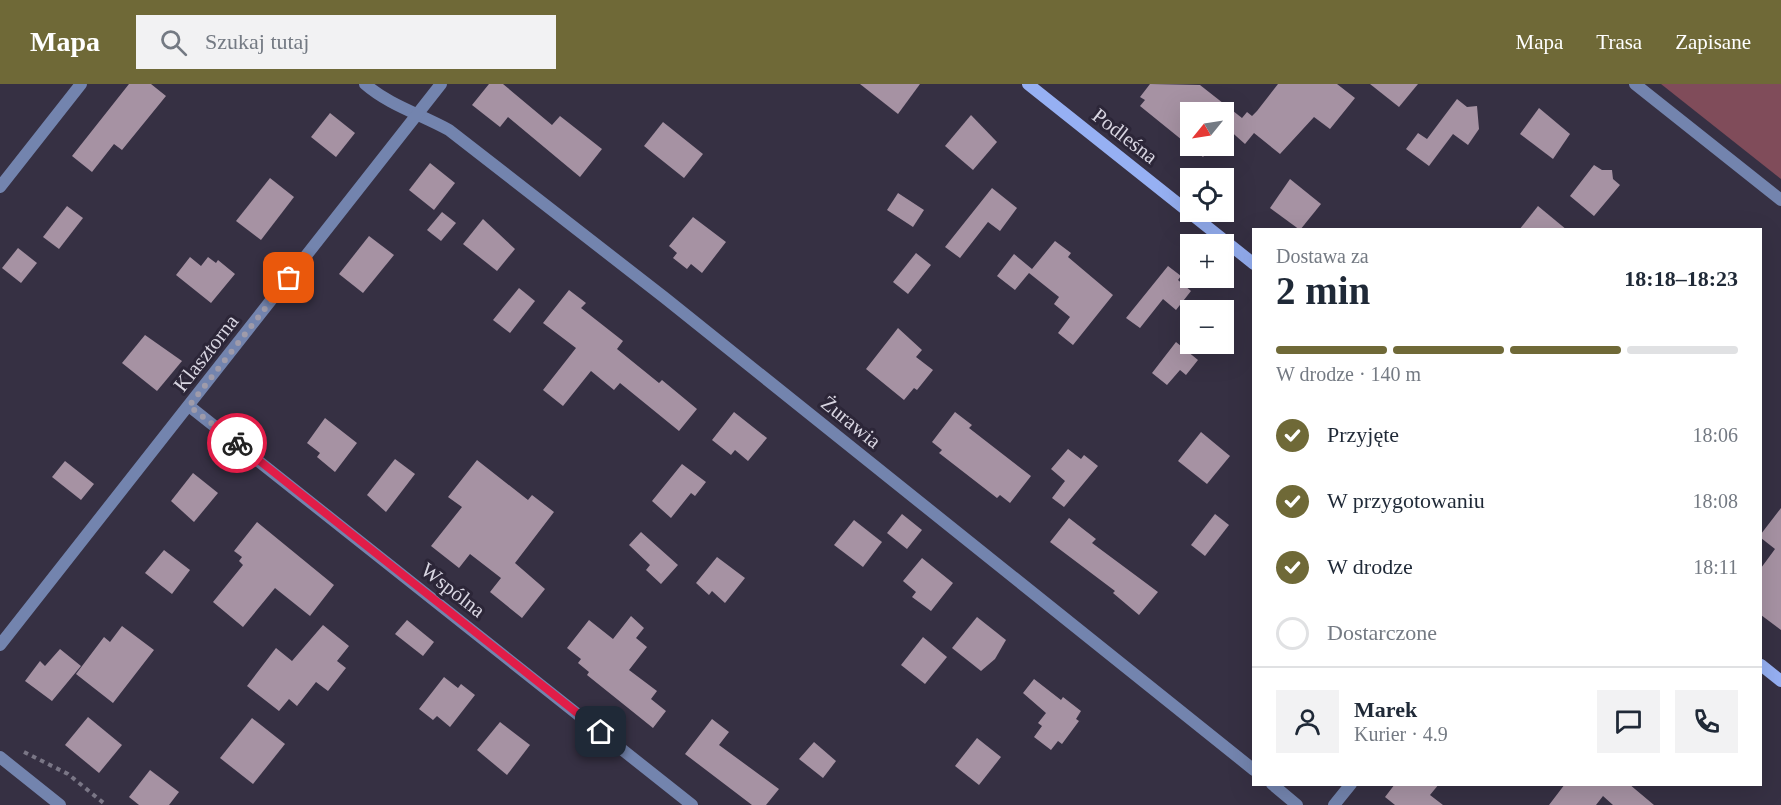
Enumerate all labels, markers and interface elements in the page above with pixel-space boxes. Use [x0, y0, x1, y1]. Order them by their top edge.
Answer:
search box [136, 15, 556, 69]
text: Mapa [30, 26, 100, 57]
icon: search [157, 26, 190, 59]
text: Szukaj tutaj [205, 29, 309, 54]
text: Mapa [1515, 30, 1563, 54]
text: Trasa [1596, 30, 1642, 54]
text: Zapisane [1675, 30, 1751, 54]
north arrow [1180, 102, 1234, 156]
map controls [1180, 102, 1234, 354]
street label: Podleśna [1088, 103, 1163, 169]
button: locate [1180, 168, 1234, 222]
button: + [1180, 234, 1234, 288]
text: Dostawa za [1276, 245, 1369, 267]
pin [263, 252, 314, 303]
icon: bag [272, 261, 305, 294]
text: 18:18–18:23 [1624, 266, 1738, 291]
text: 2 min [1276, 269, 1370, 312]
button: − [1180, 300, 1234, 354]
street label: Klasztorna [169, 309, 244, 396]
text: W drodze · 140 m [1276, 363, 1421, 385]
street label: Żurawia [816, 391, 886, 454]
courier [207, 413, 267, 473]
icon: check [1276, 419, 1309, 452]
text: Przyjęte [1327, 422, 1399, 447]
text: 18:06 [1692, 424, 1738, 446]
icon: bike [221, 427, 254, 460]
icon: check [1276, 485, 1309, 518]
text: W przygotowaniu [1327, 488, 1485, 513]
text: 18:08 [1692, 490, 1738, 512]
icon: check [1276, 551, 1309, 584]
text: W drodze [1327, 554, 1413, 579]
text: 18:11 [1693, 556, 1738, 578]
street label: Wspólna [416, 558, 490, 623]
text: Dostarczone [1327, 620, 1437, 645]
button: person [1276, 690, 1339, 753]
button: chat [1597, 690, 1660, 753]
button: phone [1675, 690, 1738, 753]
text: Marek [1354, 697, 1417, 722]
pin [575, 706, 626, 757]
icon: home [584, 715, 617, 748]
text: Kurier · 4.9 [1354, 723, 1448, 745]

